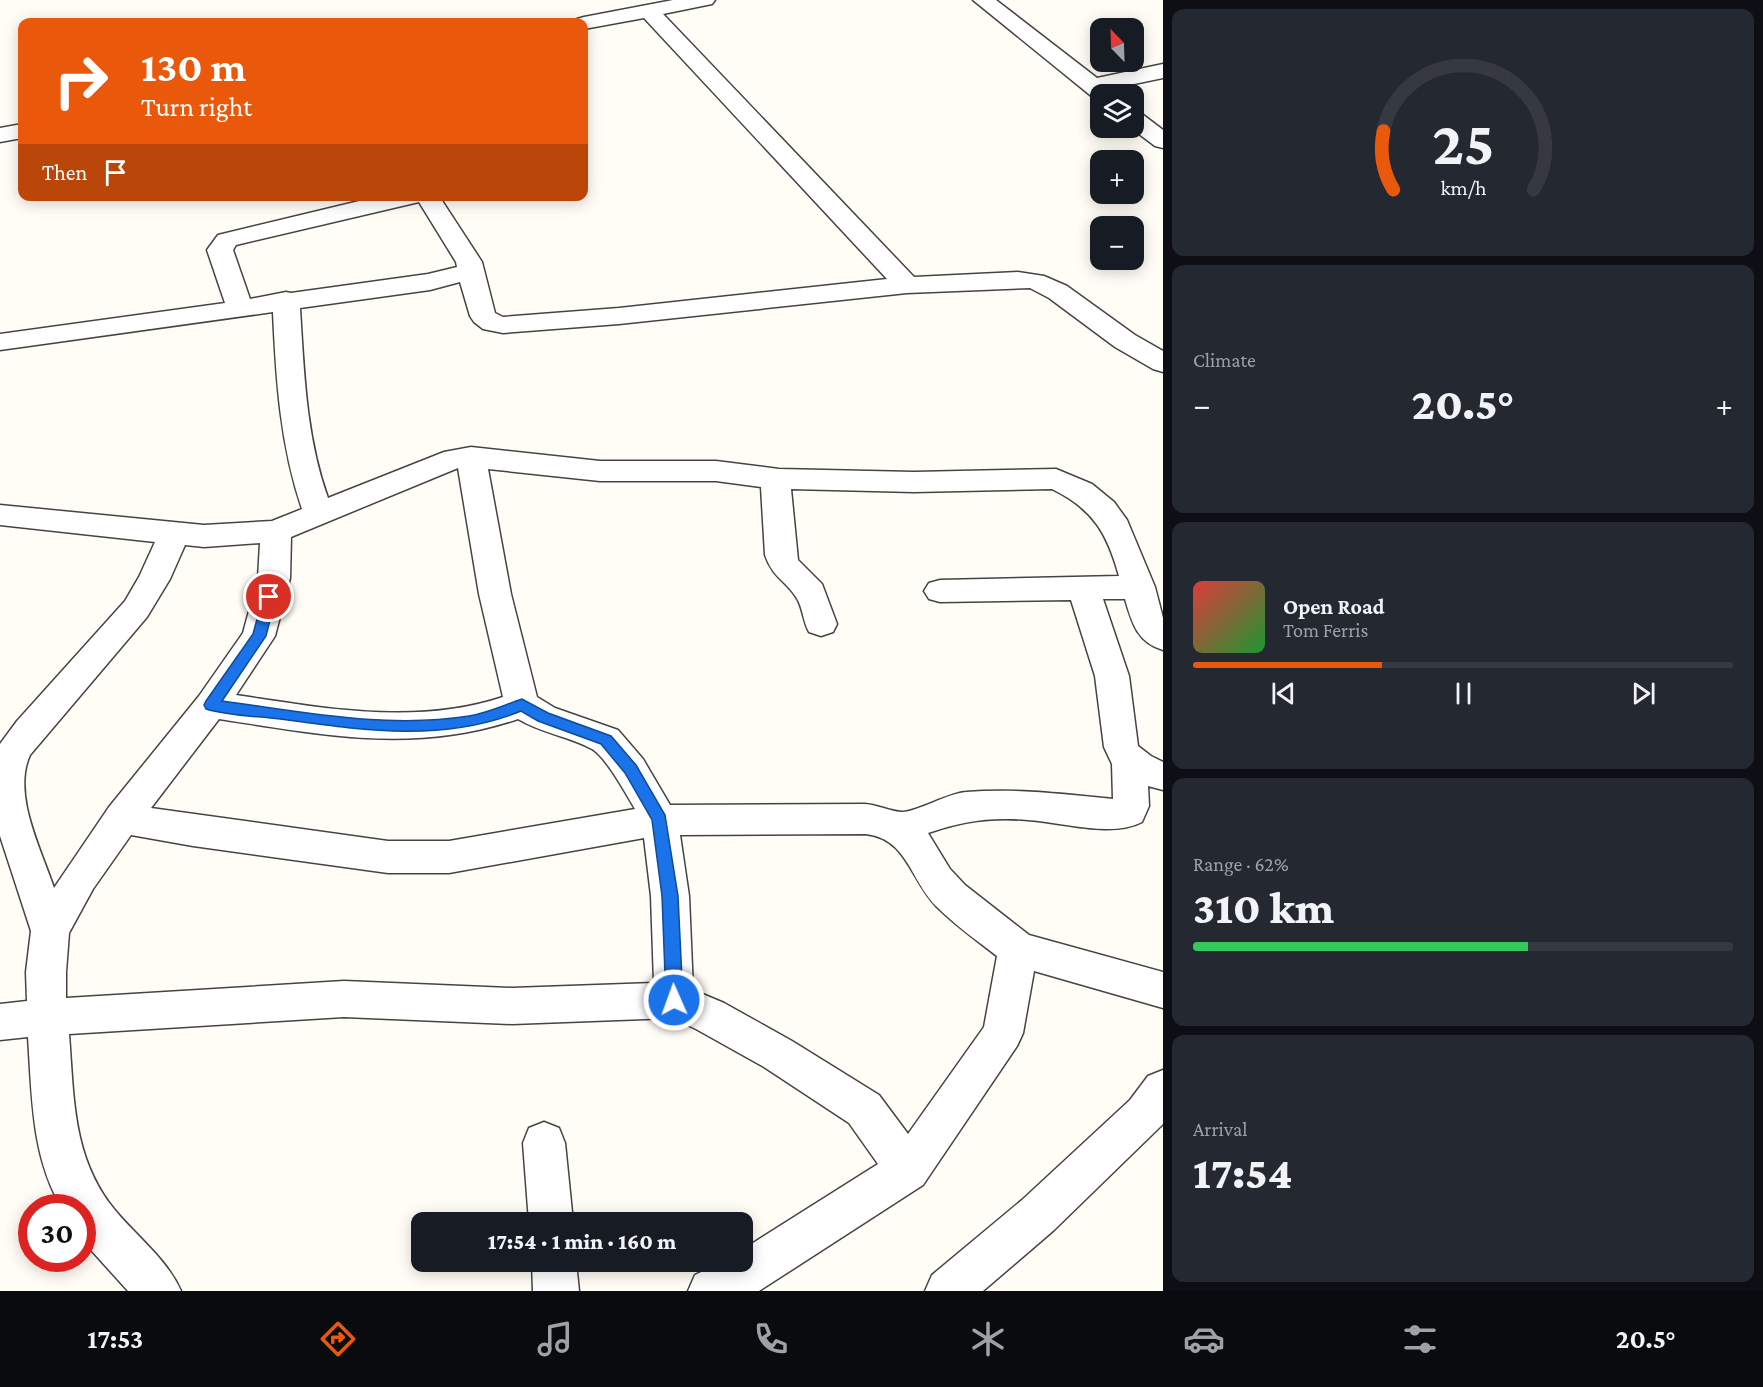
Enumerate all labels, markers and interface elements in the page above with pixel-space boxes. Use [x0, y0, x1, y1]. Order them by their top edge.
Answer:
north arrow [1090, 18, 1144, 72]
map controls [1090, 18, 1144, 270]
icon: right [42, 42, 120, 120]
text: 130 m [141, 43, 246, 90]
button: layers [1090, 84, 1144, 138]
text: Turn right [141, 92, 252, 122]
text: 25 [1432, 108, 1494, 177]
button: + [1090, 150, 1144, 204]
icon: arrive [99, 156, 132, 189]
text: Then [42, 160, 87, 185]
text: km/h [1440, 176, 1487, 200]
button: − [1090, 216, 1144, 270]
text: Climate [1193, 349, 1256, 371]
text: 20.5° [1411, 379, 1515, 429]
text: − [1193, 386, 1210, 423]
text: + [1716, 386, 1733, 423]
pin [243, 571, 294, 622]
icon: arrive [252, 580, 285, 613]
text: Open Road [1283, 594, 1385, 619]
text: Tom Ferris [1283, 619, 1368, 641]
icon: previous [1267, 677, 1300, 710]
icon: pause [1447, 677, 1480, 710]
icon: next [1627, 677, 1660, 710]
text: Range · 62% [1193, 853, 1289, 875]
text: 310 km [1193, 883, 1334, 933]
position arrow [642, 968, 706, 1032]
text: Arrival [1193, 1118, 1247, 1140]
text: 17:54 [1193, 1148, 1292, 1198]
speed limit sign: 30 [18, 1194, 96, 1272]
text: 17:54 · 1 min · 160 m [488, 1229, 676, 1254]
icon: directions [317, 1318, 359, 1360]
icon: music [534, 1318, 576, 1360]
icon: phone [750, 1318, 792, 1360]
icon: climate [967, 1318, 1009, 1360]
icon: car [1183, 1318, 1225, 1360]
icon: filters [1399, 1318, 1441, 1360]
text: 17:53 [87, 1324, 143, 1354]
text: 20.5° [1616, 1324, 1676, 1354]

